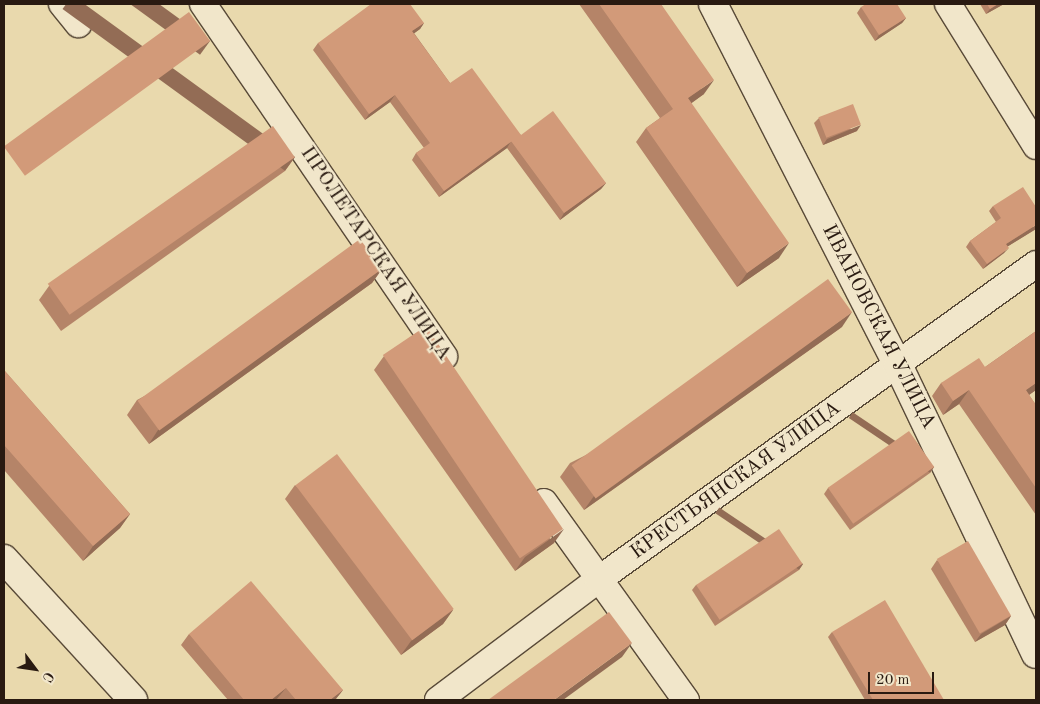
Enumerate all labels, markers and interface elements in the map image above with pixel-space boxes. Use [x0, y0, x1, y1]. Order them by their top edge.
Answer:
street label: ПРОЛЕТАРСКАЯ УЛИЦА [294, 142, 456, 366]
street label: ИВАНОВСКАЯ УЛИЦА [816, 221, 940, 433]
street label: КРЕСТЬЯНСКАЯ УЛИЦА [626, 397, 846, 565]
north arrow [10, 644, 60, 694]
scale bar [870, 662, 936, 694]
text: С [39, 669, 56, 684]
text: 20 m [876, 673, 910, 688]

